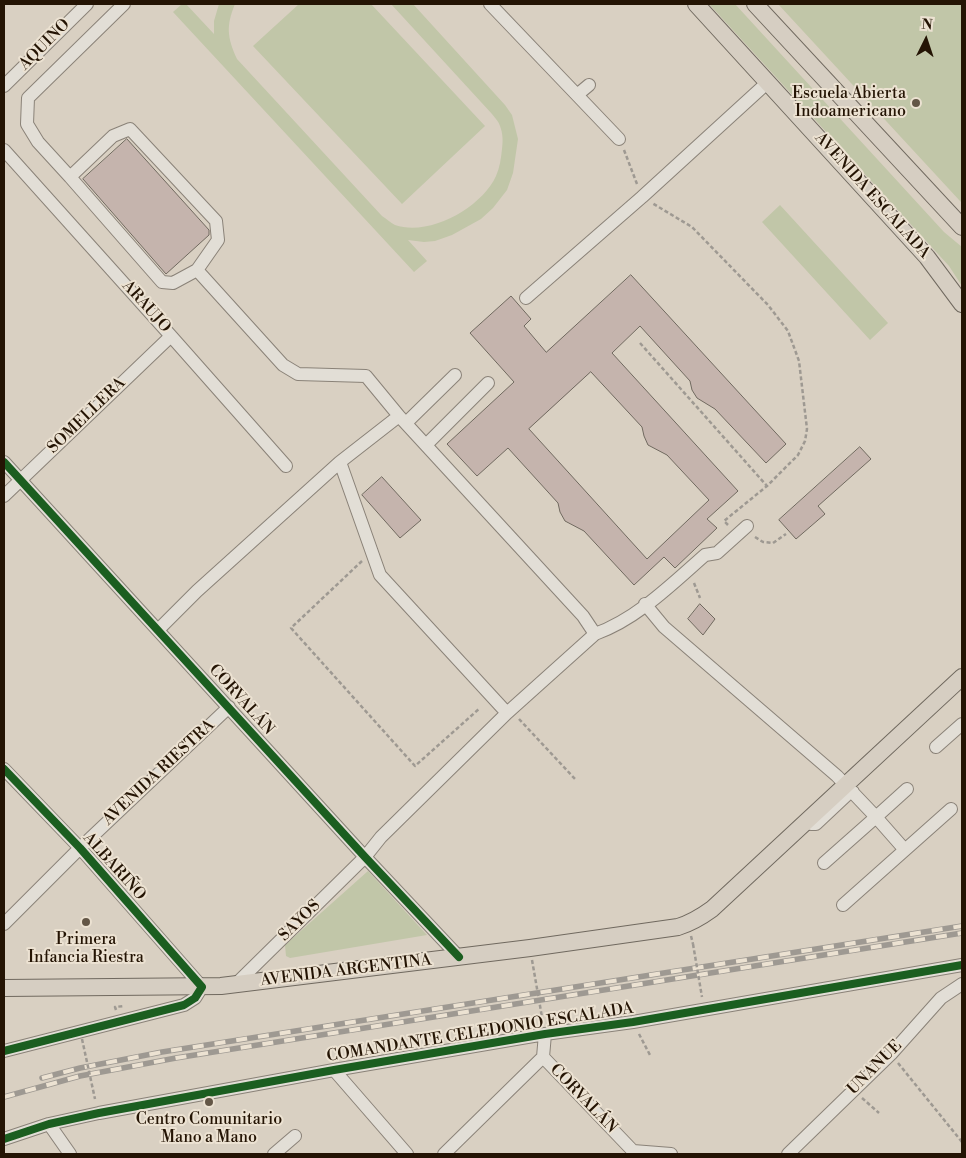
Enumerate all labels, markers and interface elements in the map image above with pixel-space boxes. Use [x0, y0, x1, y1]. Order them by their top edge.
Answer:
north arrow [901, 15, 951, 65]
street label: AQUINO [16, 16, 74, 74]
text: N [921, 16, 933, 34]
place label: Escuela Abierta Indoamericano [792, 84, 906, 122]
marker: Escuela Abierta Indoamericano [910, 97, 922, 109]
street label: AVENIDA ESCALADA [810, 129, 934, 263]
street label: ARAUJO [118, 277, 174, 337]
street label: SOMELLERA [44, 374, 130, 458]
street label: CORVALÁN [204, 661, 278, 739]
street label: AVENIDA RIESTRA [99, 716, 219, 830]
street label: ALBARIÑO [79, 829, 149, 905]
street label: SAYOS [275, 896, 325, 946]
marker: Primera Infancia Riestra [80, 916, 92, 928]
place label: Primera Infancia Riestra [28, 930, 144, 968]
street label: AVENIDA ARGENTINA [259, 951, 433, 991]
street label: COMANDANTE CELEDONIO ESCALADA [325, 999, 635, 1067]
street label: UNANUE [844, 1037, 906, 1099]
street label: CORVALÁN [545, 1061, 621, 1137]
marker: Centro Comunitario Mano a Mano [203, 1096, 215, 1108]
place label: Centro Comunitario Mano a Mano [136, 1110, 282, 1148]

